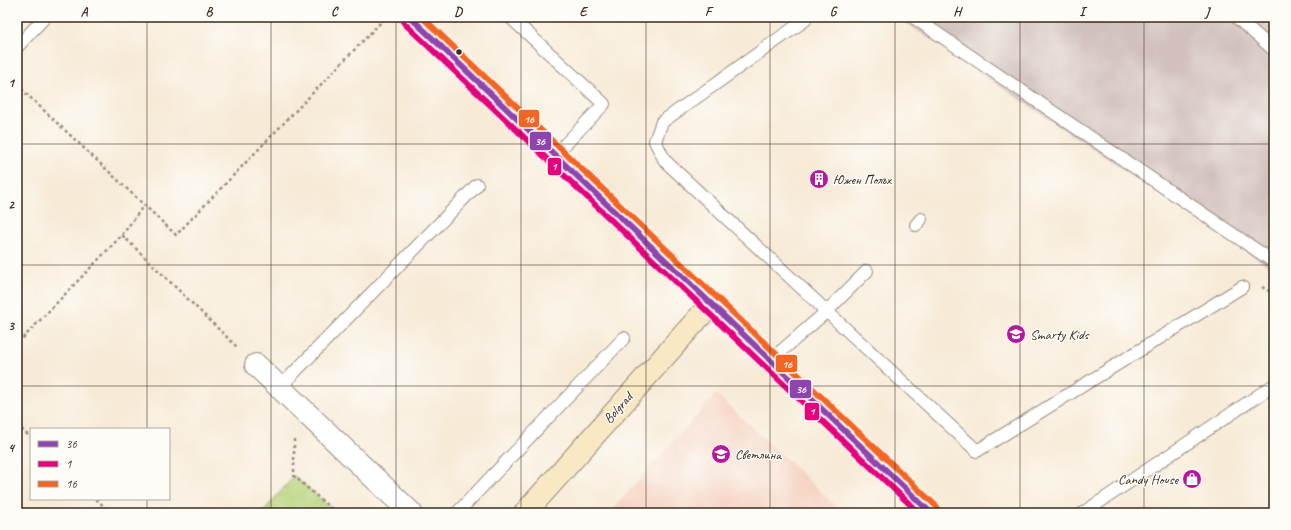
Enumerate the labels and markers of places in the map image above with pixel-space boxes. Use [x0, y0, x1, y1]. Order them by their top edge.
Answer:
unlabelled marker [454, 47, 464, 57]
building icon: Южен Полъх [808, 168, 830, 190]
place label: Южен Полъх [833, 171, 892, 188]
school or university icon: Smarty Kids [1005, 323, 1027, 345]
place label: Smarty Kids [1030, 326, 1090, 343]
school or university icon: Светлина [710, 443, 732, 465]
place label: Светлина [735, 446, 782, 463]
shop icon: Candy House [1181, 468, 1203, 490]
place label: Candy House [1118, 471, 1179, 488]

